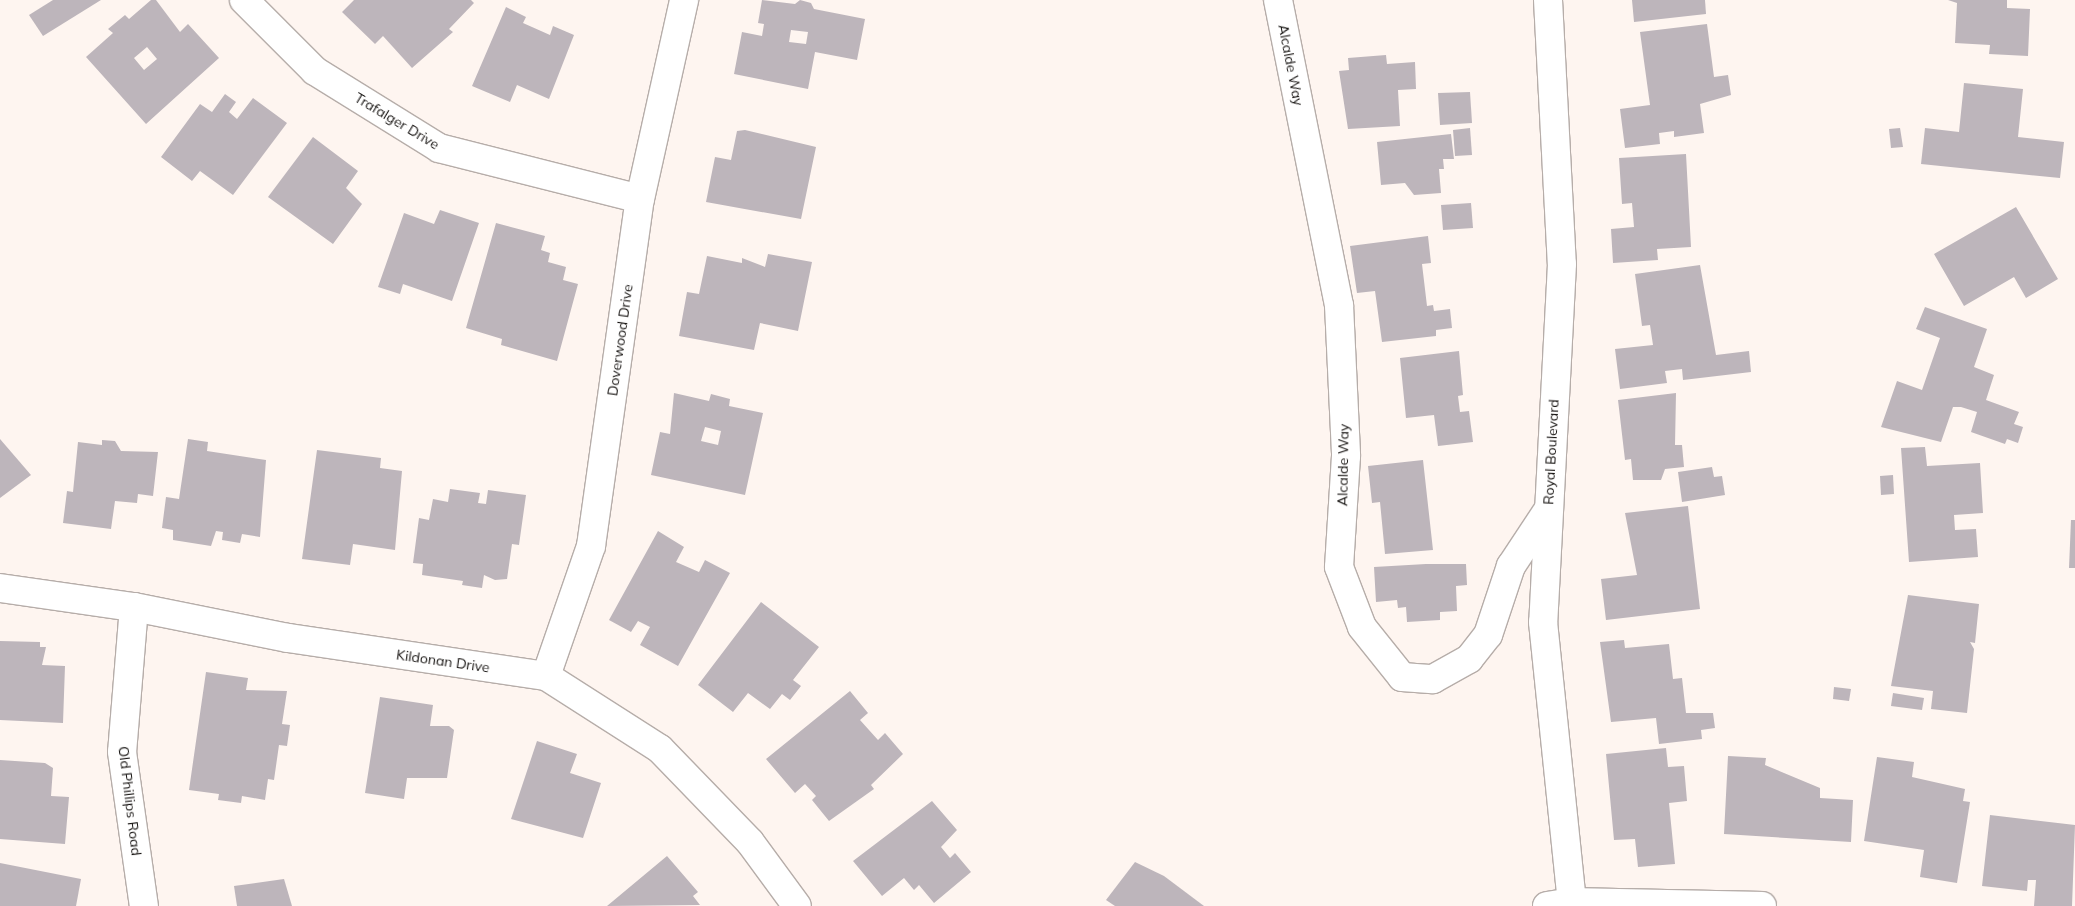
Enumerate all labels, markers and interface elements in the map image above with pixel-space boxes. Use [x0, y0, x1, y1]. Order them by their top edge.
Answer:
street label: Alcalde Way [1275, 23, 1307, 107]
street label: Trafalger Drive [352, 89, 442, 153]
street label: Doverwood Drive [604, 283, 636, 397]
street label: Royal Boulevard [1540, 399, 1562, 505]
street label: Alcalde Way [1334, 424, 1352, 506]
street label: Kildonan Drive [395, 646, 491, 676]
street label: Old Phillips Road [115, 745, 145, 857]

